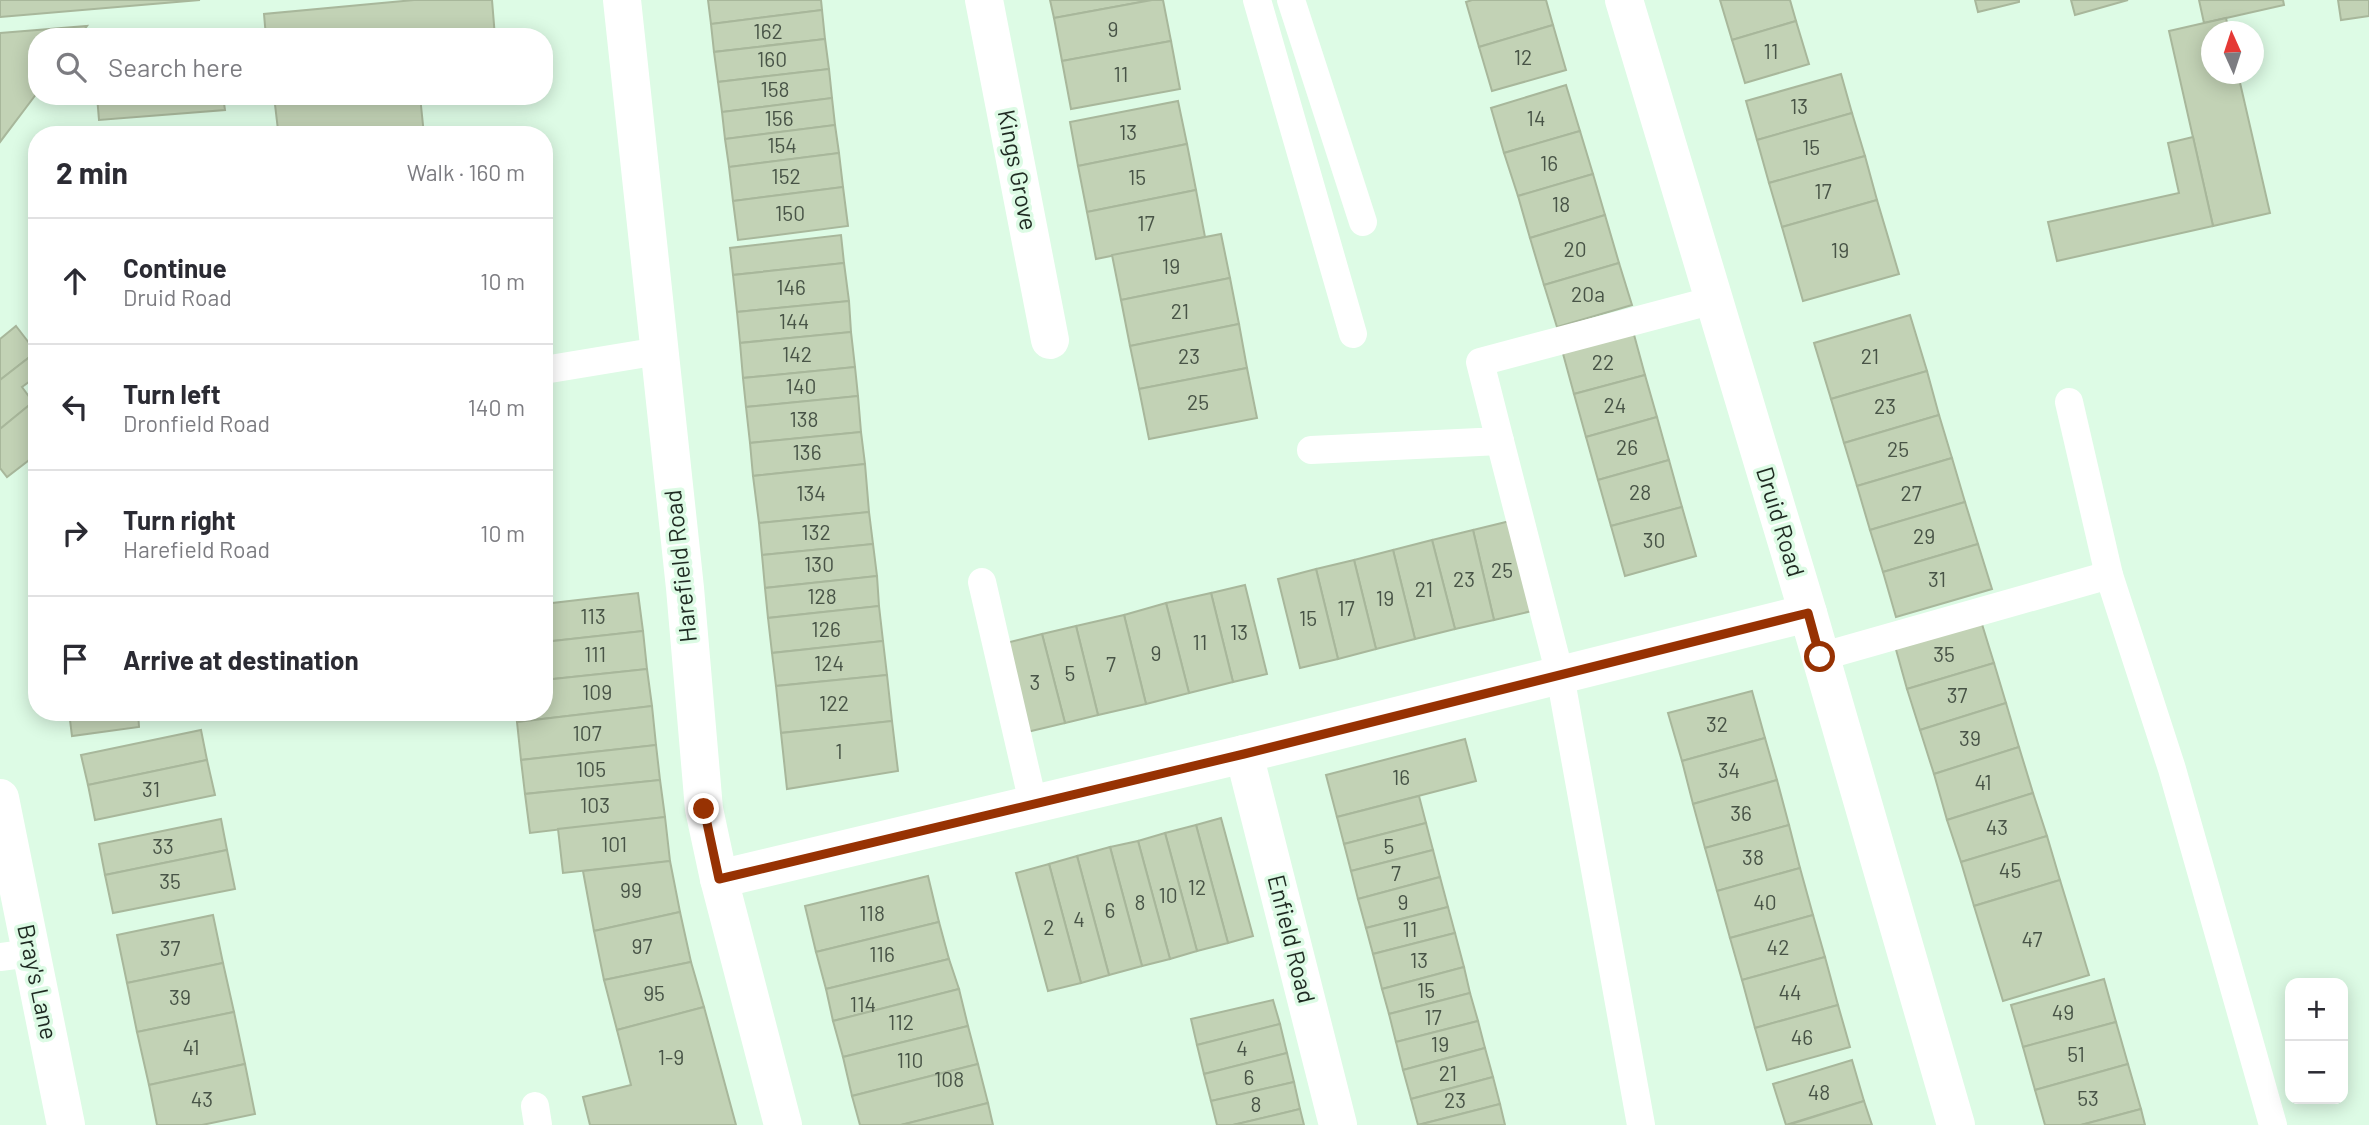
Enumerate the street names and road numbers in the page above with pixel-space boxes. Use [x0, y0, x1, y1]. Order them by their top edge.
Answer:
street label: Kings Grove [993, 107, 1044, 233]
street label: Druid Road [1751, 463, 1812, 580]
street label: Harefield Road [657, 488, 702, 644]
street label: Enfield Road [1262, 871, 1322, 1006]
street label: Bray's Lane [12, 921, 65, 1042]

